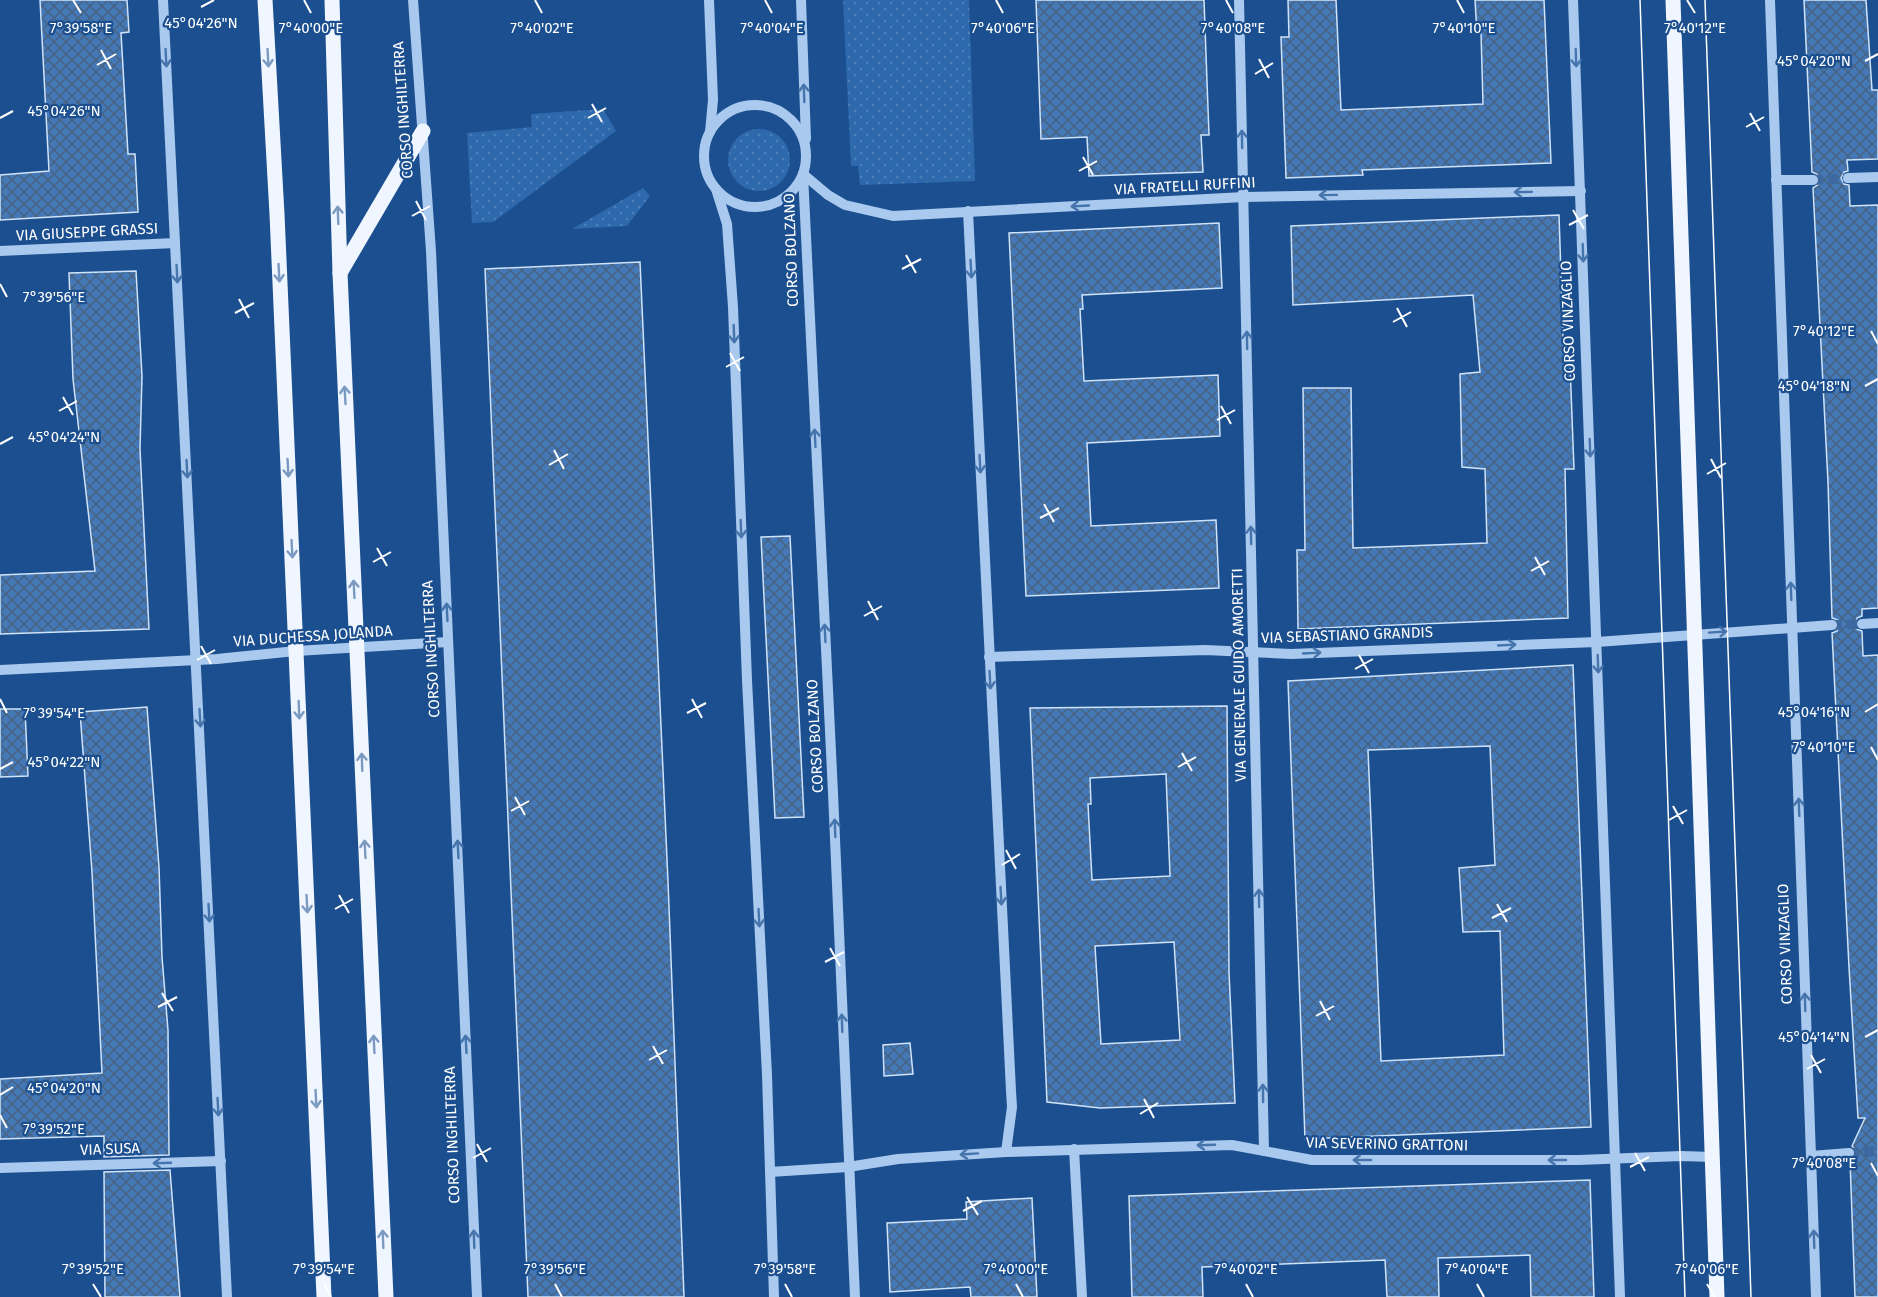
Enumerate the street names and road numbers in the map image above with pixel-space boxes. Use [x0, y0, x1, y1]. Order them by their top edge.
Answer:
street label: CORSO INGHILTERRA [389, 40, 417, 179]
street label: VIA FRATELLI RUFFINI [1114, 173, 1256, 199]
street label: CORSO BOLZANO [780, 193, 802, 307]
street label: VIA GIUSEPPE GRASSI [15, 219, 159, 245]
street label: CORSO VINZAGLIO [1557, 260, 1579, 382]
street label: VIA GENERALE GUIDO AMORETTI [1228, 568, 1250, 782]
street label: CORSO INGHILTERRA [418, 579, 444, 718]
street label: VIA DUCHESSA JOLANDA [233, 621, 394, 651]
street label: VIA SEBASTIANO GRANDIS [1261, 623, 1433, 647]
street label: CORSO BOLZANO [803, 679, 827, 793]
street label: CORSO VINZAGLIO [1774, 883, 1796, 1005]
street label: CORSO INGHILTERRA [441, 1066, 463, 1204]
street label: VIA SEVERINO GRATTONI [1306, 1134, 1468, 1154]
street label: VIA SUSA [80, 1139, 141, 1159]

